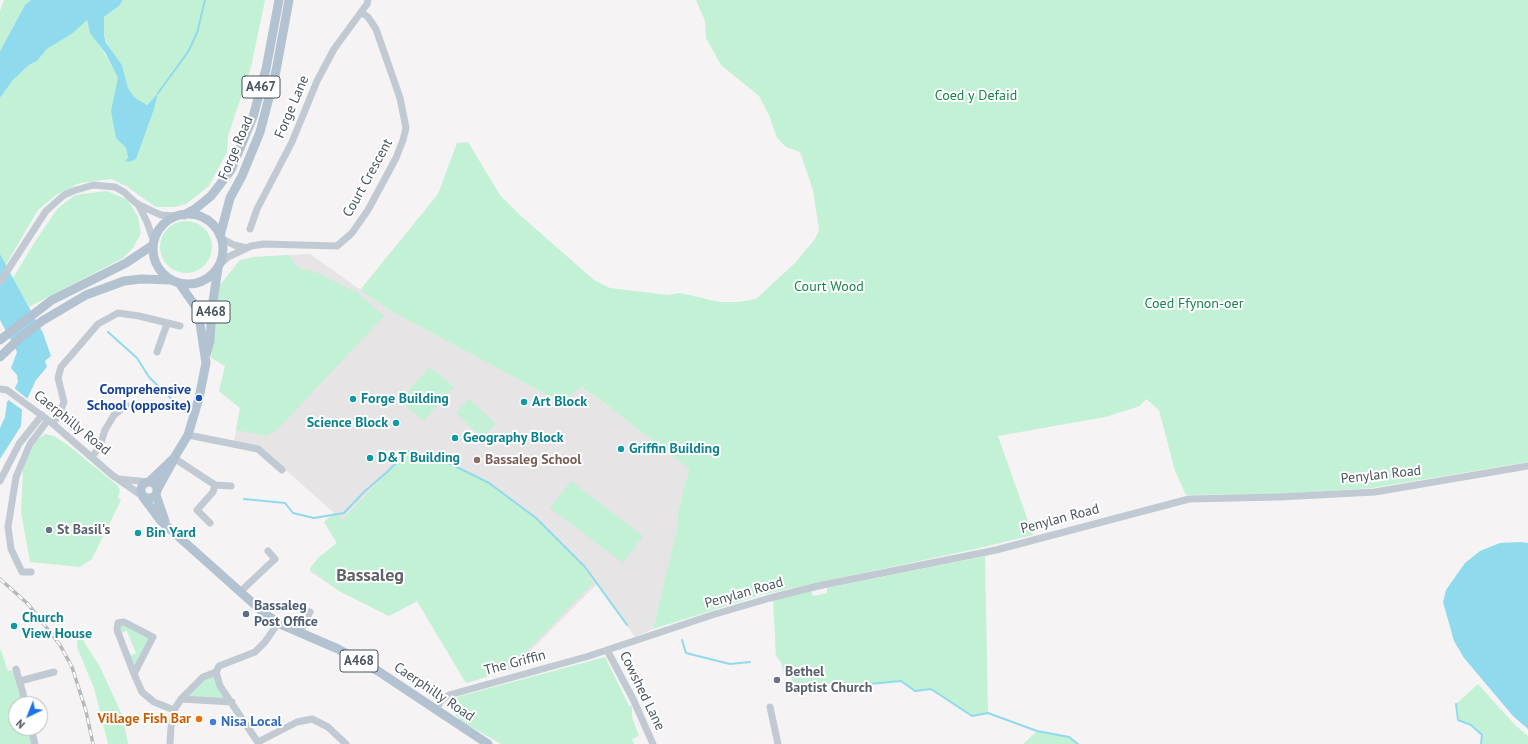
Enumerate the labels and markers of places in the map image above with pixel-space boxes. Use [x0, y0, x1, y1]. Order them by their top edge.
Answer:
place label: Comprehensive School (opposite) [87, 382, 191, 414]
place label: Forge Building [361, 391, 449, 407]
marker: Comprehensive School (opposite) [194, 393, 204, 403]
marker: Forge Building [348, 394, 358, 404]
place label: Art Block [532, 394, 587, 410]
marker: Art Block [519, 397, 529, 407]
place label: Science Block [307, 415, 388, 431]
marker: Science Block [391, 418, 401, 428]
place label: Geography Block [463, 430, 564, 446]
marker: Geography Block [450, 433, 460, 443]
place label: Griffin Building [629, 441, 720, 457]
marker: Griffin Building [616, 444, 626, 454]
place label: D&T Building [378, 450, 460, 466]
place label: Bassaleg School [485, 452, 581, 468]
marker: D&T Building [365, 453, 375, 463]
marker: Bassaleg School [472, 455, 482, 465]
place label: St Basil's [57, 522, 110, 538]
marker: St Basil's [44, 525, 54, 535]
place label: Bin Yard [146, 525, 196, 541]
marker: Bin Yard [133, 528, 143, 538]
place label: Bassaleg Post Office [254, 598, 318, 630]
marker: Bassaleg Post Office [241, 609, 251, 619]
place label: Church View House [22, 610, 92, 642]
marker: Church View House [9, 621, 19, 631]
place label: Bethel Baptist Church [785, 664, 872, 696]
marker: Bethel Baptist Church [772, 675, 782, 685]
place label: Village Fish Bar [97, 711, 191, 727]
marker: Village Fish Bar [194, 714, 204, 724]
place label: Nisa Local [221, 714, 282, 730]
marker: Nisa Local [208, 717, 218, 727]

